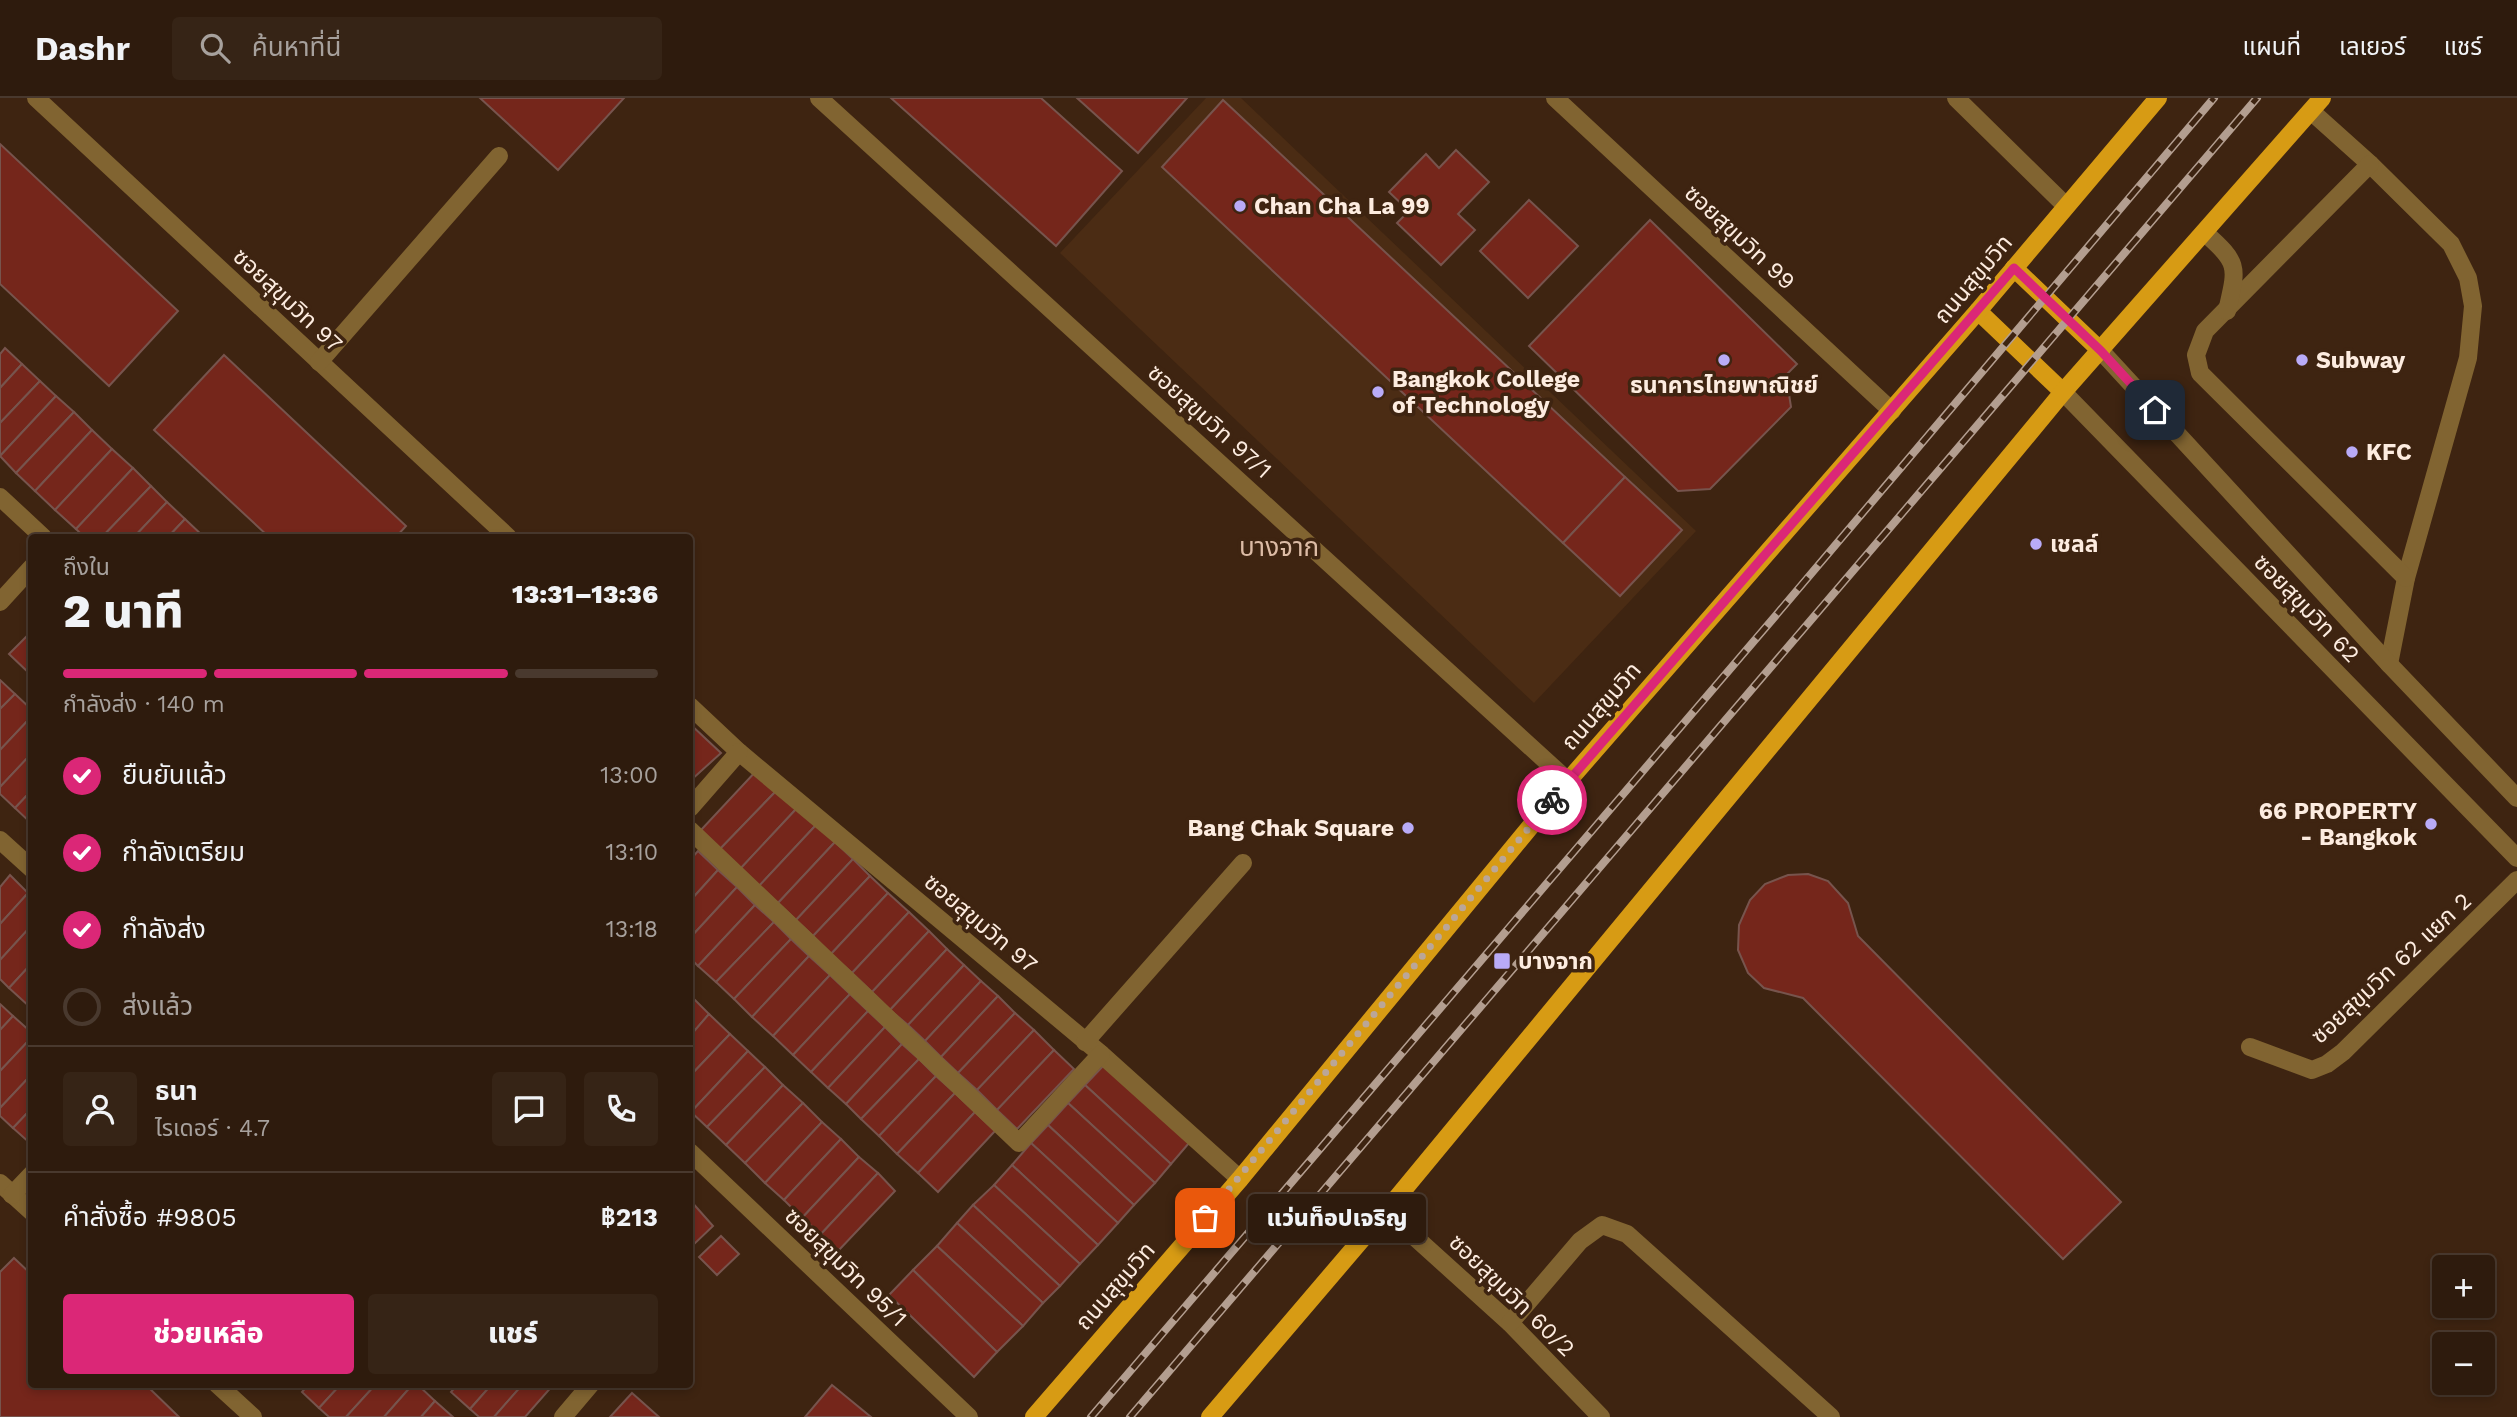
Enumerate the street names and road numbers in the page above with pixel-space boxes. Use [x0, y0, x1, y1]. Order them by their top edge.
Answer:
street label: ซอยสุขุมวิท 99 [1679, 179, 1800, 295]
street label: ถนนสุขุมวิท [1929, 230, 2018, 329]
street label: ซอยสุขุมวิท 97 [228, 243, 348, 358]
street label: ซอยสุขุมวิท 97/1 [1142, 359, 1277, 484]
street label: ซอยสุขุมวิท 62 [2248, 549, 2365, 668]
street label: ถนนสุขุมวิท [1556, 657, 1647, 756]
street label: ซอยสุขุมวิท 97 [919, 868, 1043, 979]
street label: ซอยสุขุมวิท 62 แยก 2 [2306, 887, 2477, 1050]
street label: ซอยสุขุมวิท 95/1 [779, 1202, 912, 1332]
street label: ซอยสุขุมวิท 60/2 [1443, 1229, 1580, 1362]
street label: ถนนสุขุมวิท [1070, 1237, 1161, 1336]

